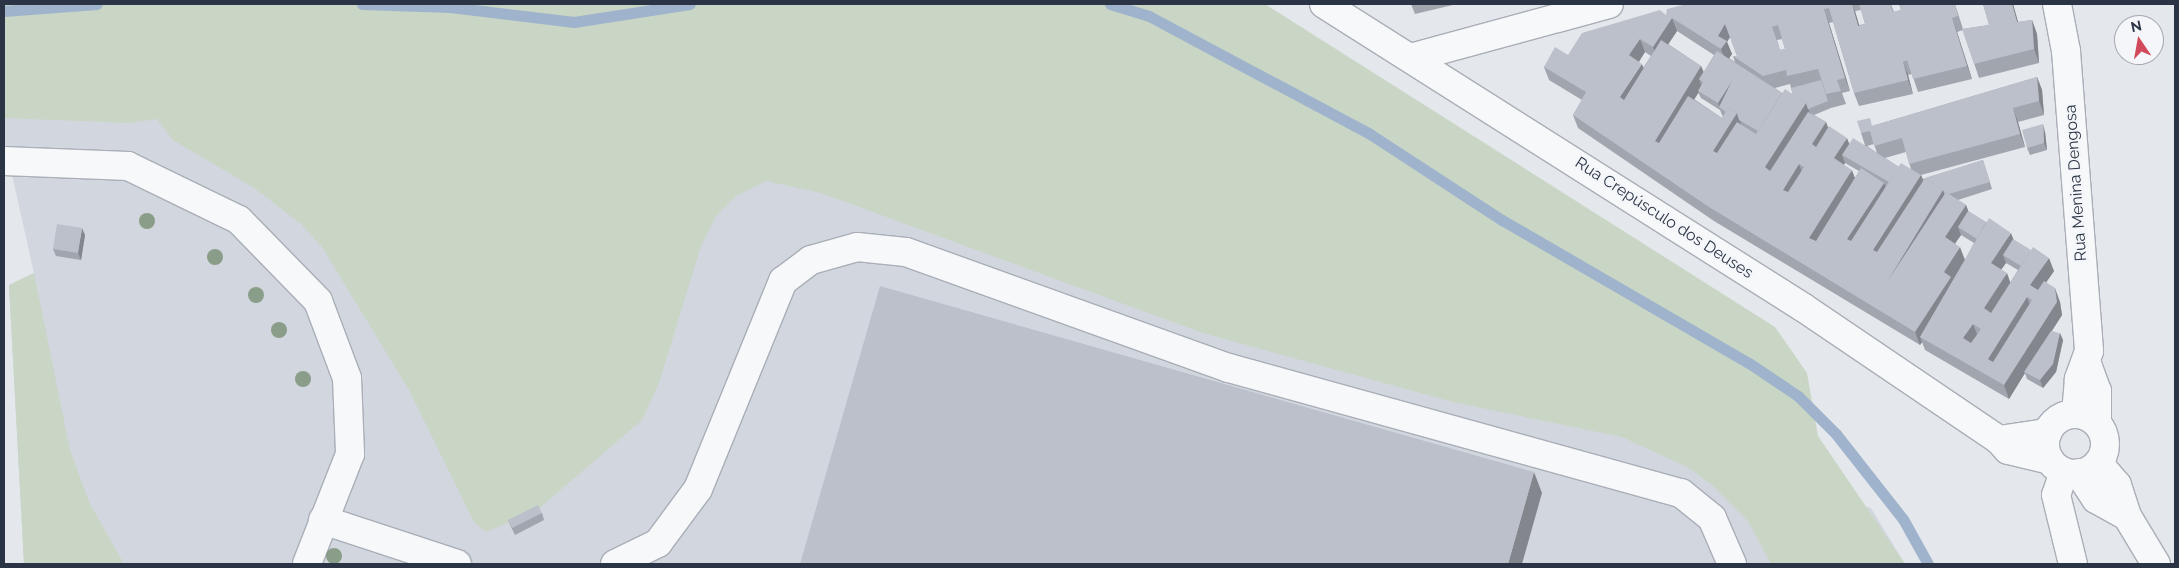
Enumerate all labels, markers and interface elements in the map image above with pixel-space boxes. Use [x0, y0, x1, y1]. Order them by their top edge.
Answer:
north arrow [2114, 15, 2164, 65]
text: N [2129, 17, 2143, 35]
street label: Rua Menina Dengosa [2061, 104, 2091, 262]
street label: Rua Crepúsculo dos Deuses [1571, 153, 1757, 283]

